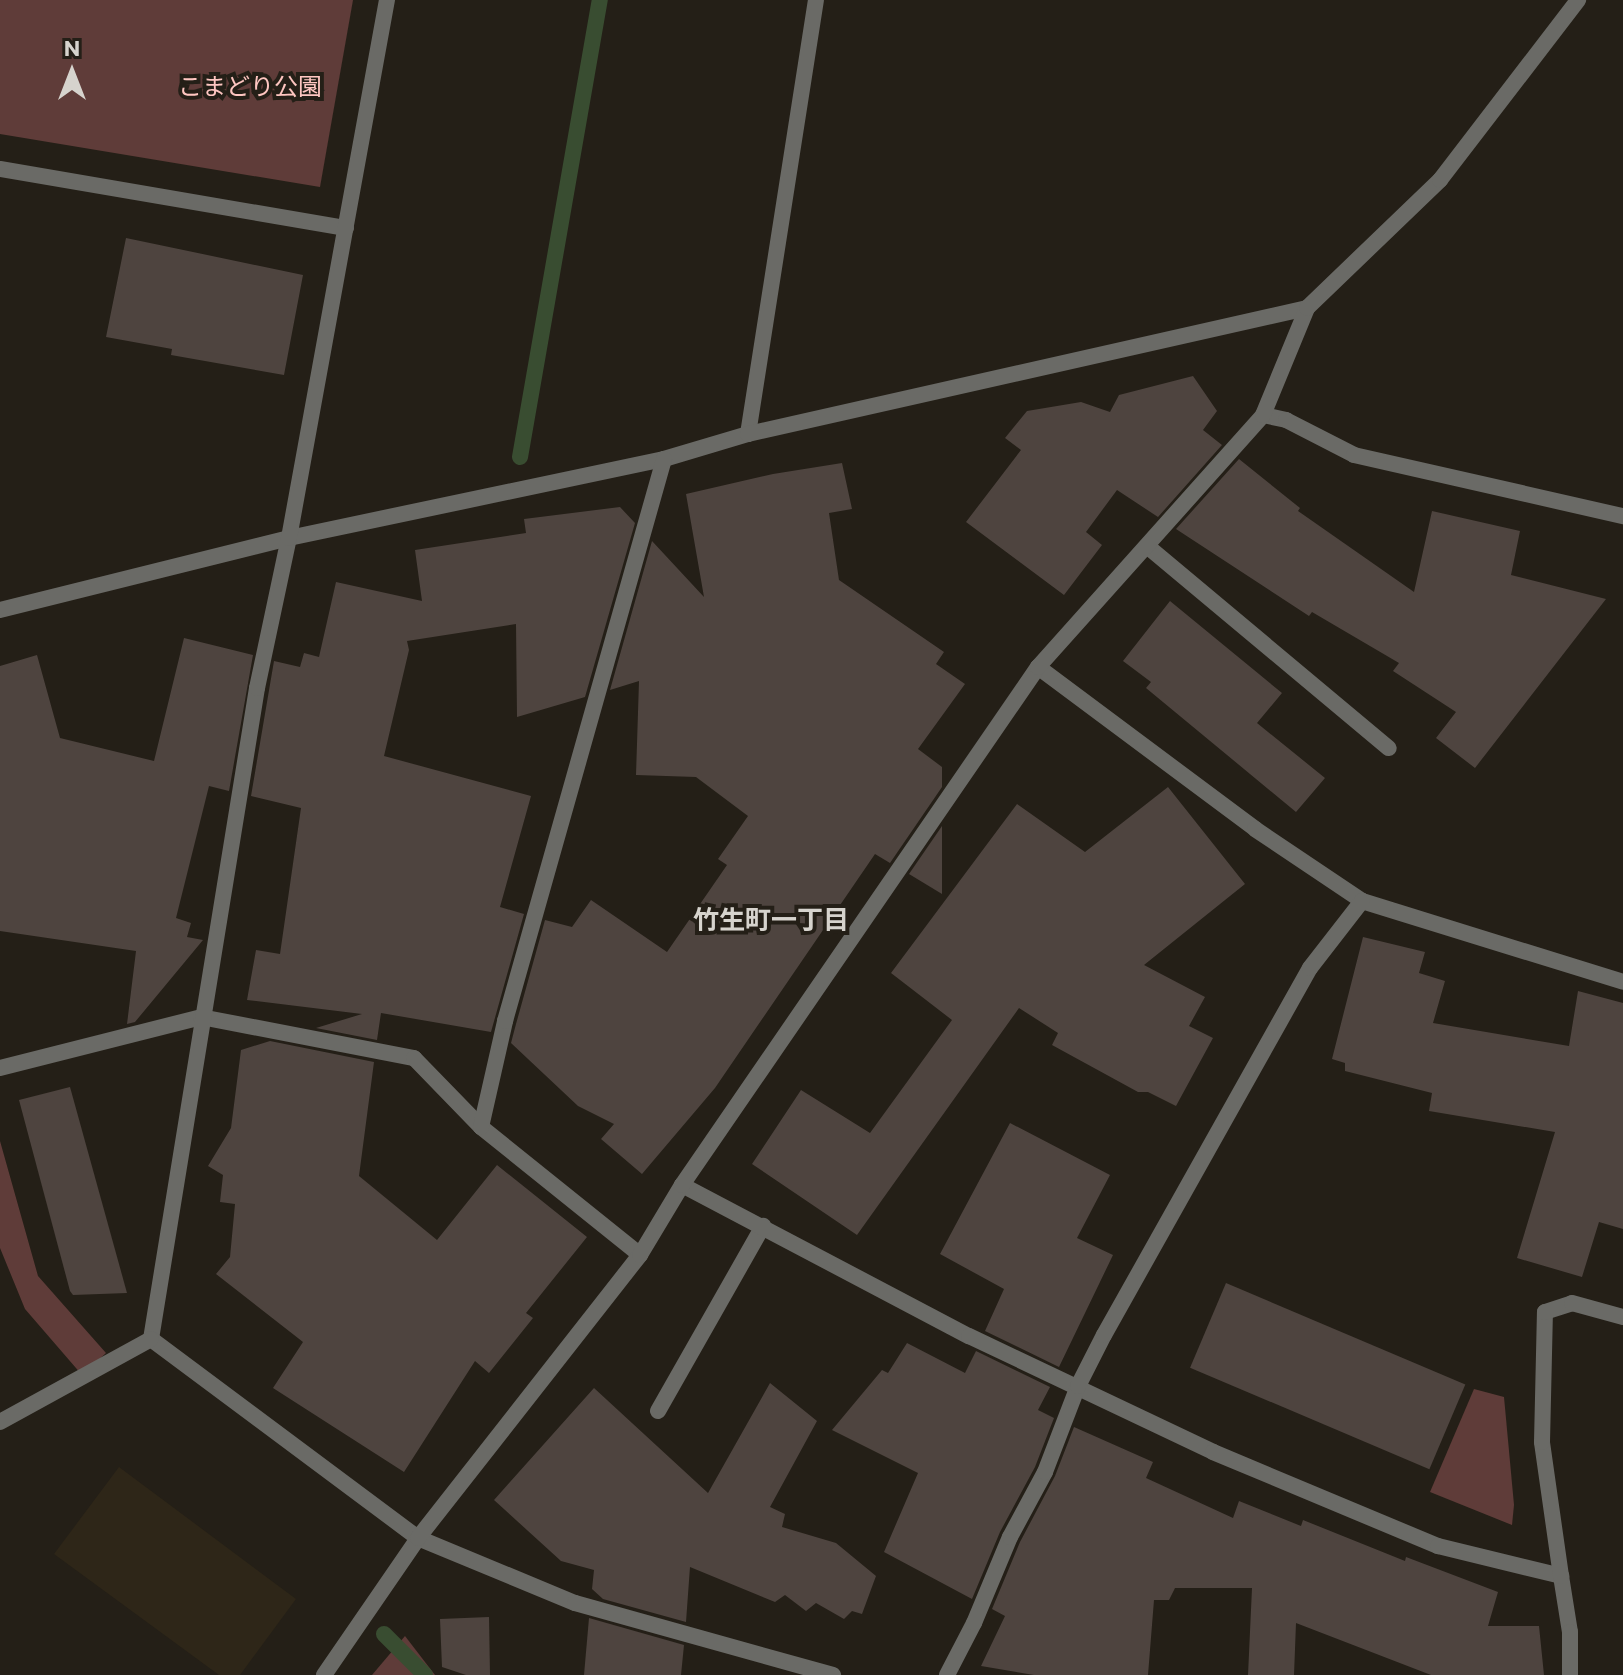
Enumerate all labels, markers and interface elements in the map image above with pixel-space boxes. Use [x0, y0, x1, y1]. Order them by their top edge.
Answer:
north arrow [32, 32, 112, 112]
text: N [64, 34, 80, 61]
park label: こまどり公園 [178, 72, 322, 100]
district label: 竹生町一丁目 [693, 903, 849, 935]

